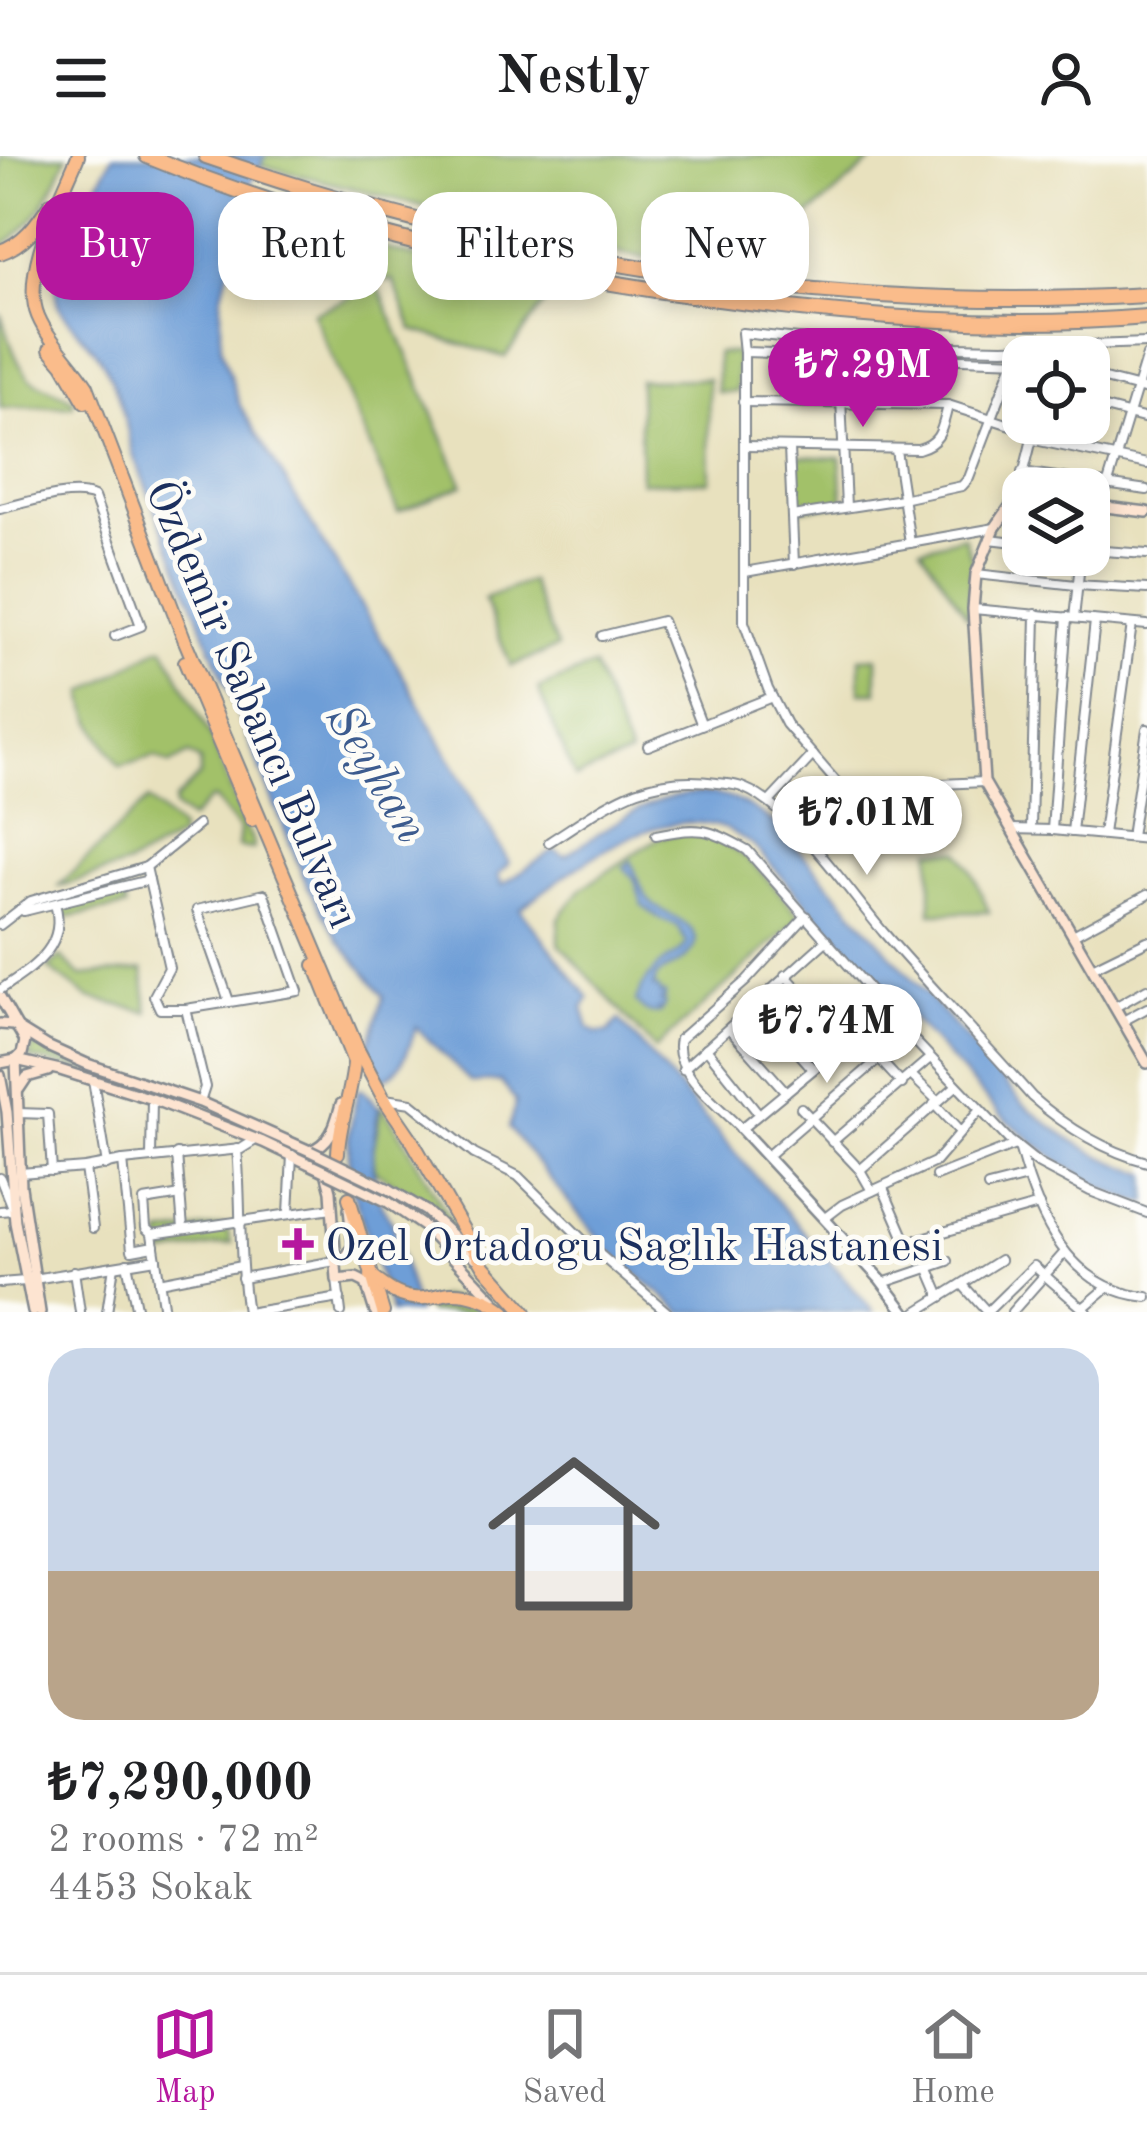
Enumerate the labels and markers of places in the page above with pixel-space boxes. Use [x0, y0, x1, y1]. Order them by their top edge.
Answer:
pin: ₺7.29M [765, 328, 961, 430]
pin: ₺7.01M [769, 776, 965, 878]
pin: ₺7.74M [729, 984, 925, 1086]
place label: Ozel Ortadogu Saglık Hastanesi [325, 1226, 943, 1271]
marker: Ozel Ortadogu Saglık Hastanesi [282, 1228, 314, 1260]

